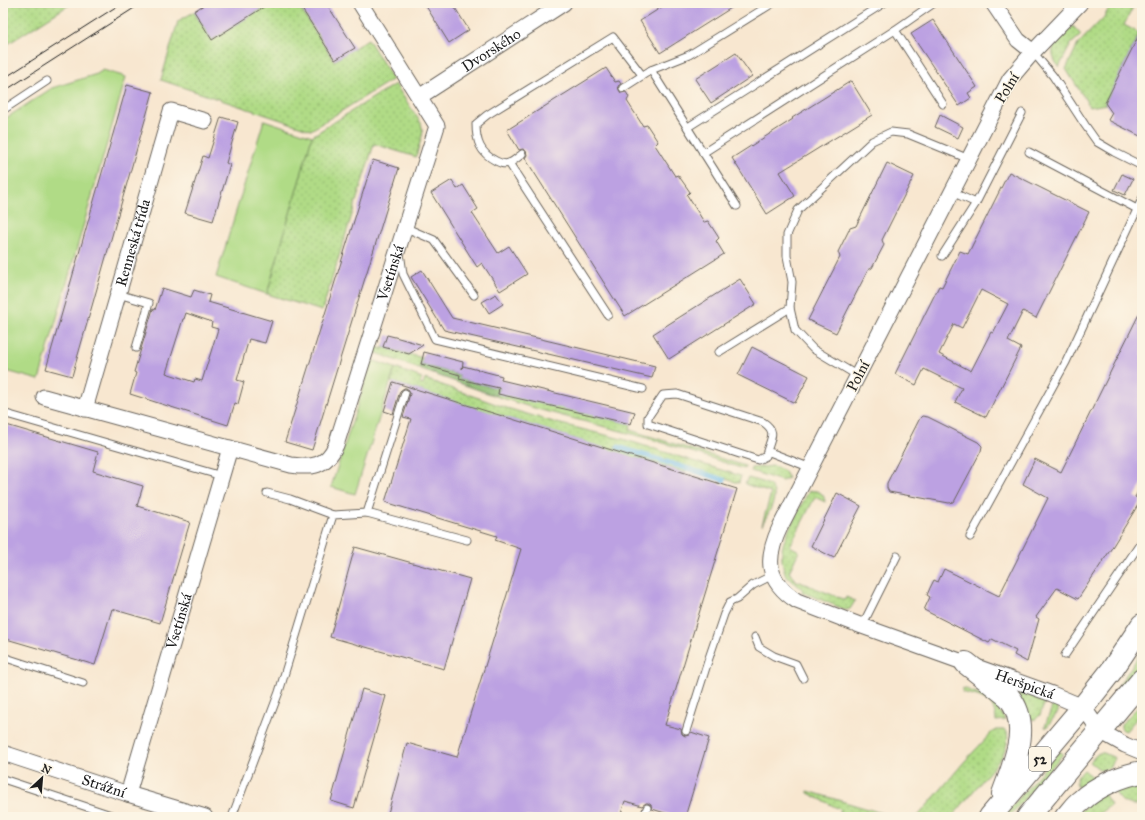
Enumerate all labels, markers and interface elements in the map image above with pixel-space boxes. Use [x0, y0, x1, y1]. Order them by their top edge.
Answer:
street label: Dvorského [458, 24, 524, 76]
street label: Polní [991, 69, 1023, 106]
street label: Renneská třída [112, 196, 154, 289]
street label: Vsetínská [373, 242, 408, 304]
street label: Polní [843, 357, 874, 394]
street label: Vsetínská [162, 591, 196, 652]
street label: Heršpická [993, 665, 1057, 703]
road number: 52 [1029, 747, 1051, 771]
north arrow [22, 758, 62, 798]
text: N [39, 762, 54, 778]
street label: Strážní [79, 770, 129, 802]

